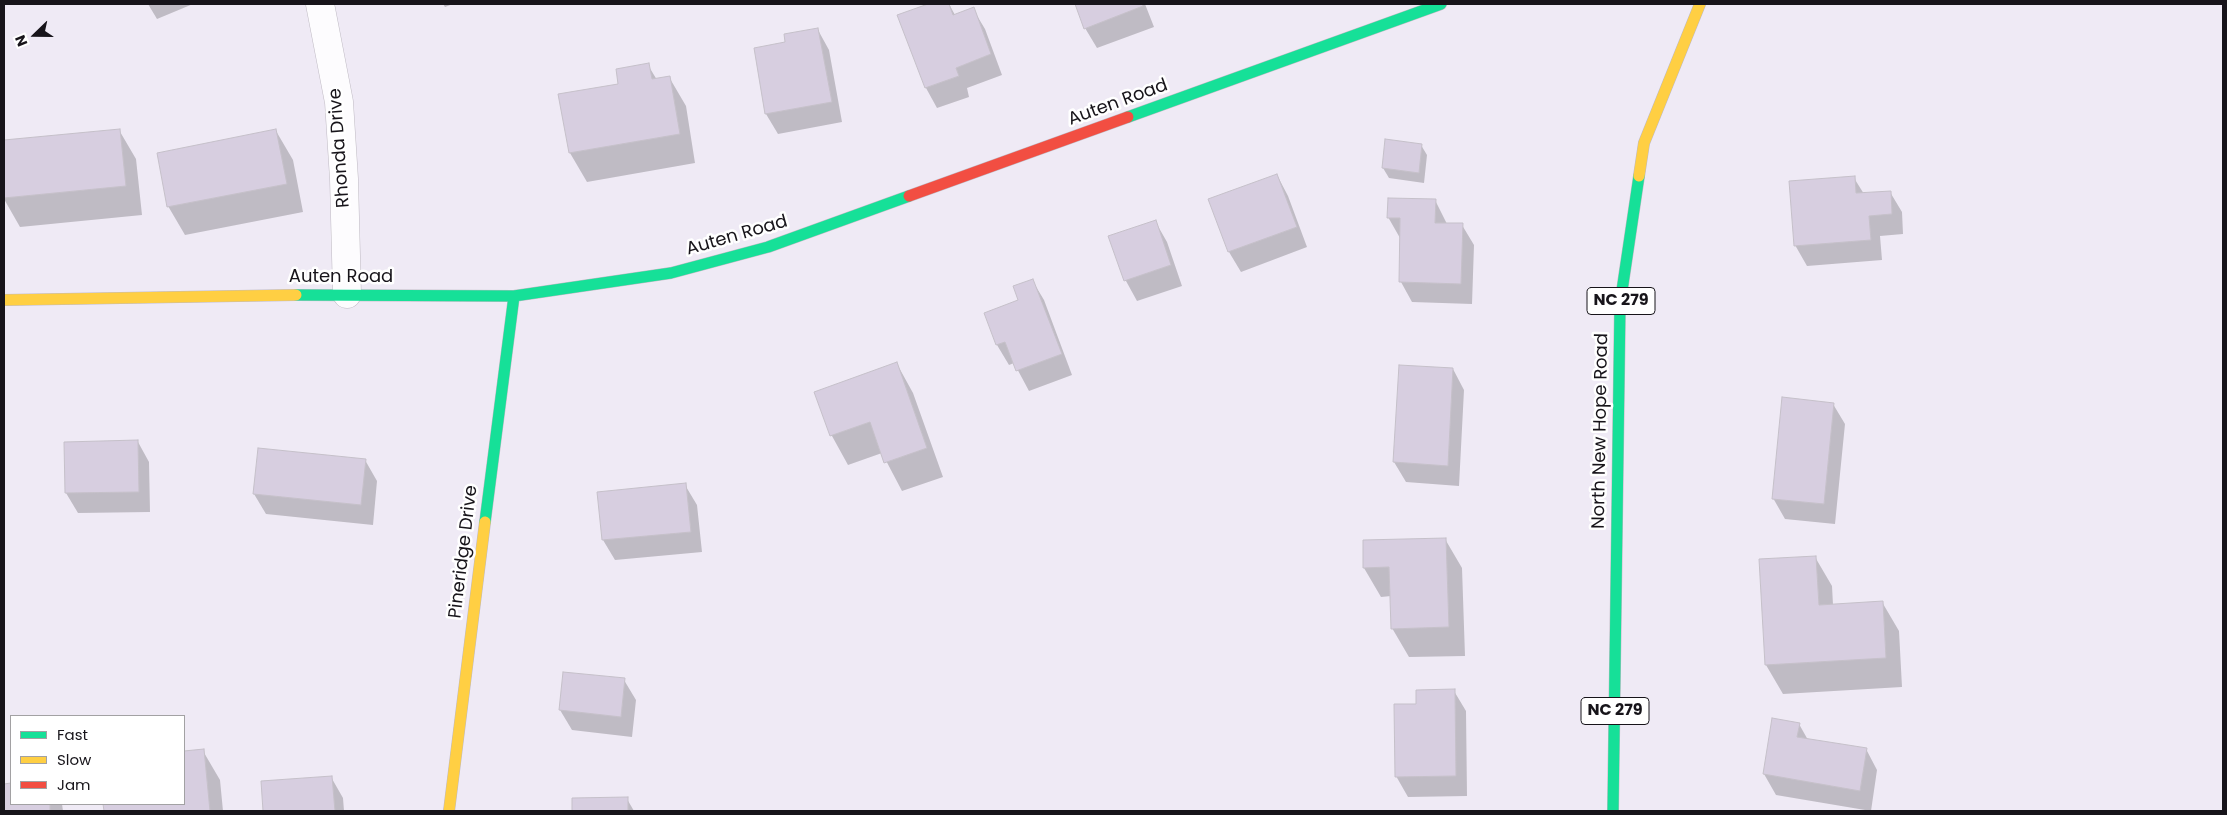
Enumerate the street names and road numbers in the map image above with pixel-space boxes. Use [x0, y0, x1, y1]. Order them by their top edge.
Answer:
street label: Auten Road [1065, 75, 1171, 131]
street label: Rhonda Drive [325, 88, 355, 208]
street label: Auten Road [684, 211, 790, 261]
street label: Auten Road [289, 266, 393, 288]
road number: NC 279 [1587, 288, 1655, 314]
street label: North New Hope Road [1588, 333, 1614, 529]
street label: Pineridge Drive [445, 484, 483, 620]
road number: NC 279 [1581, 698, 1649, 724]

